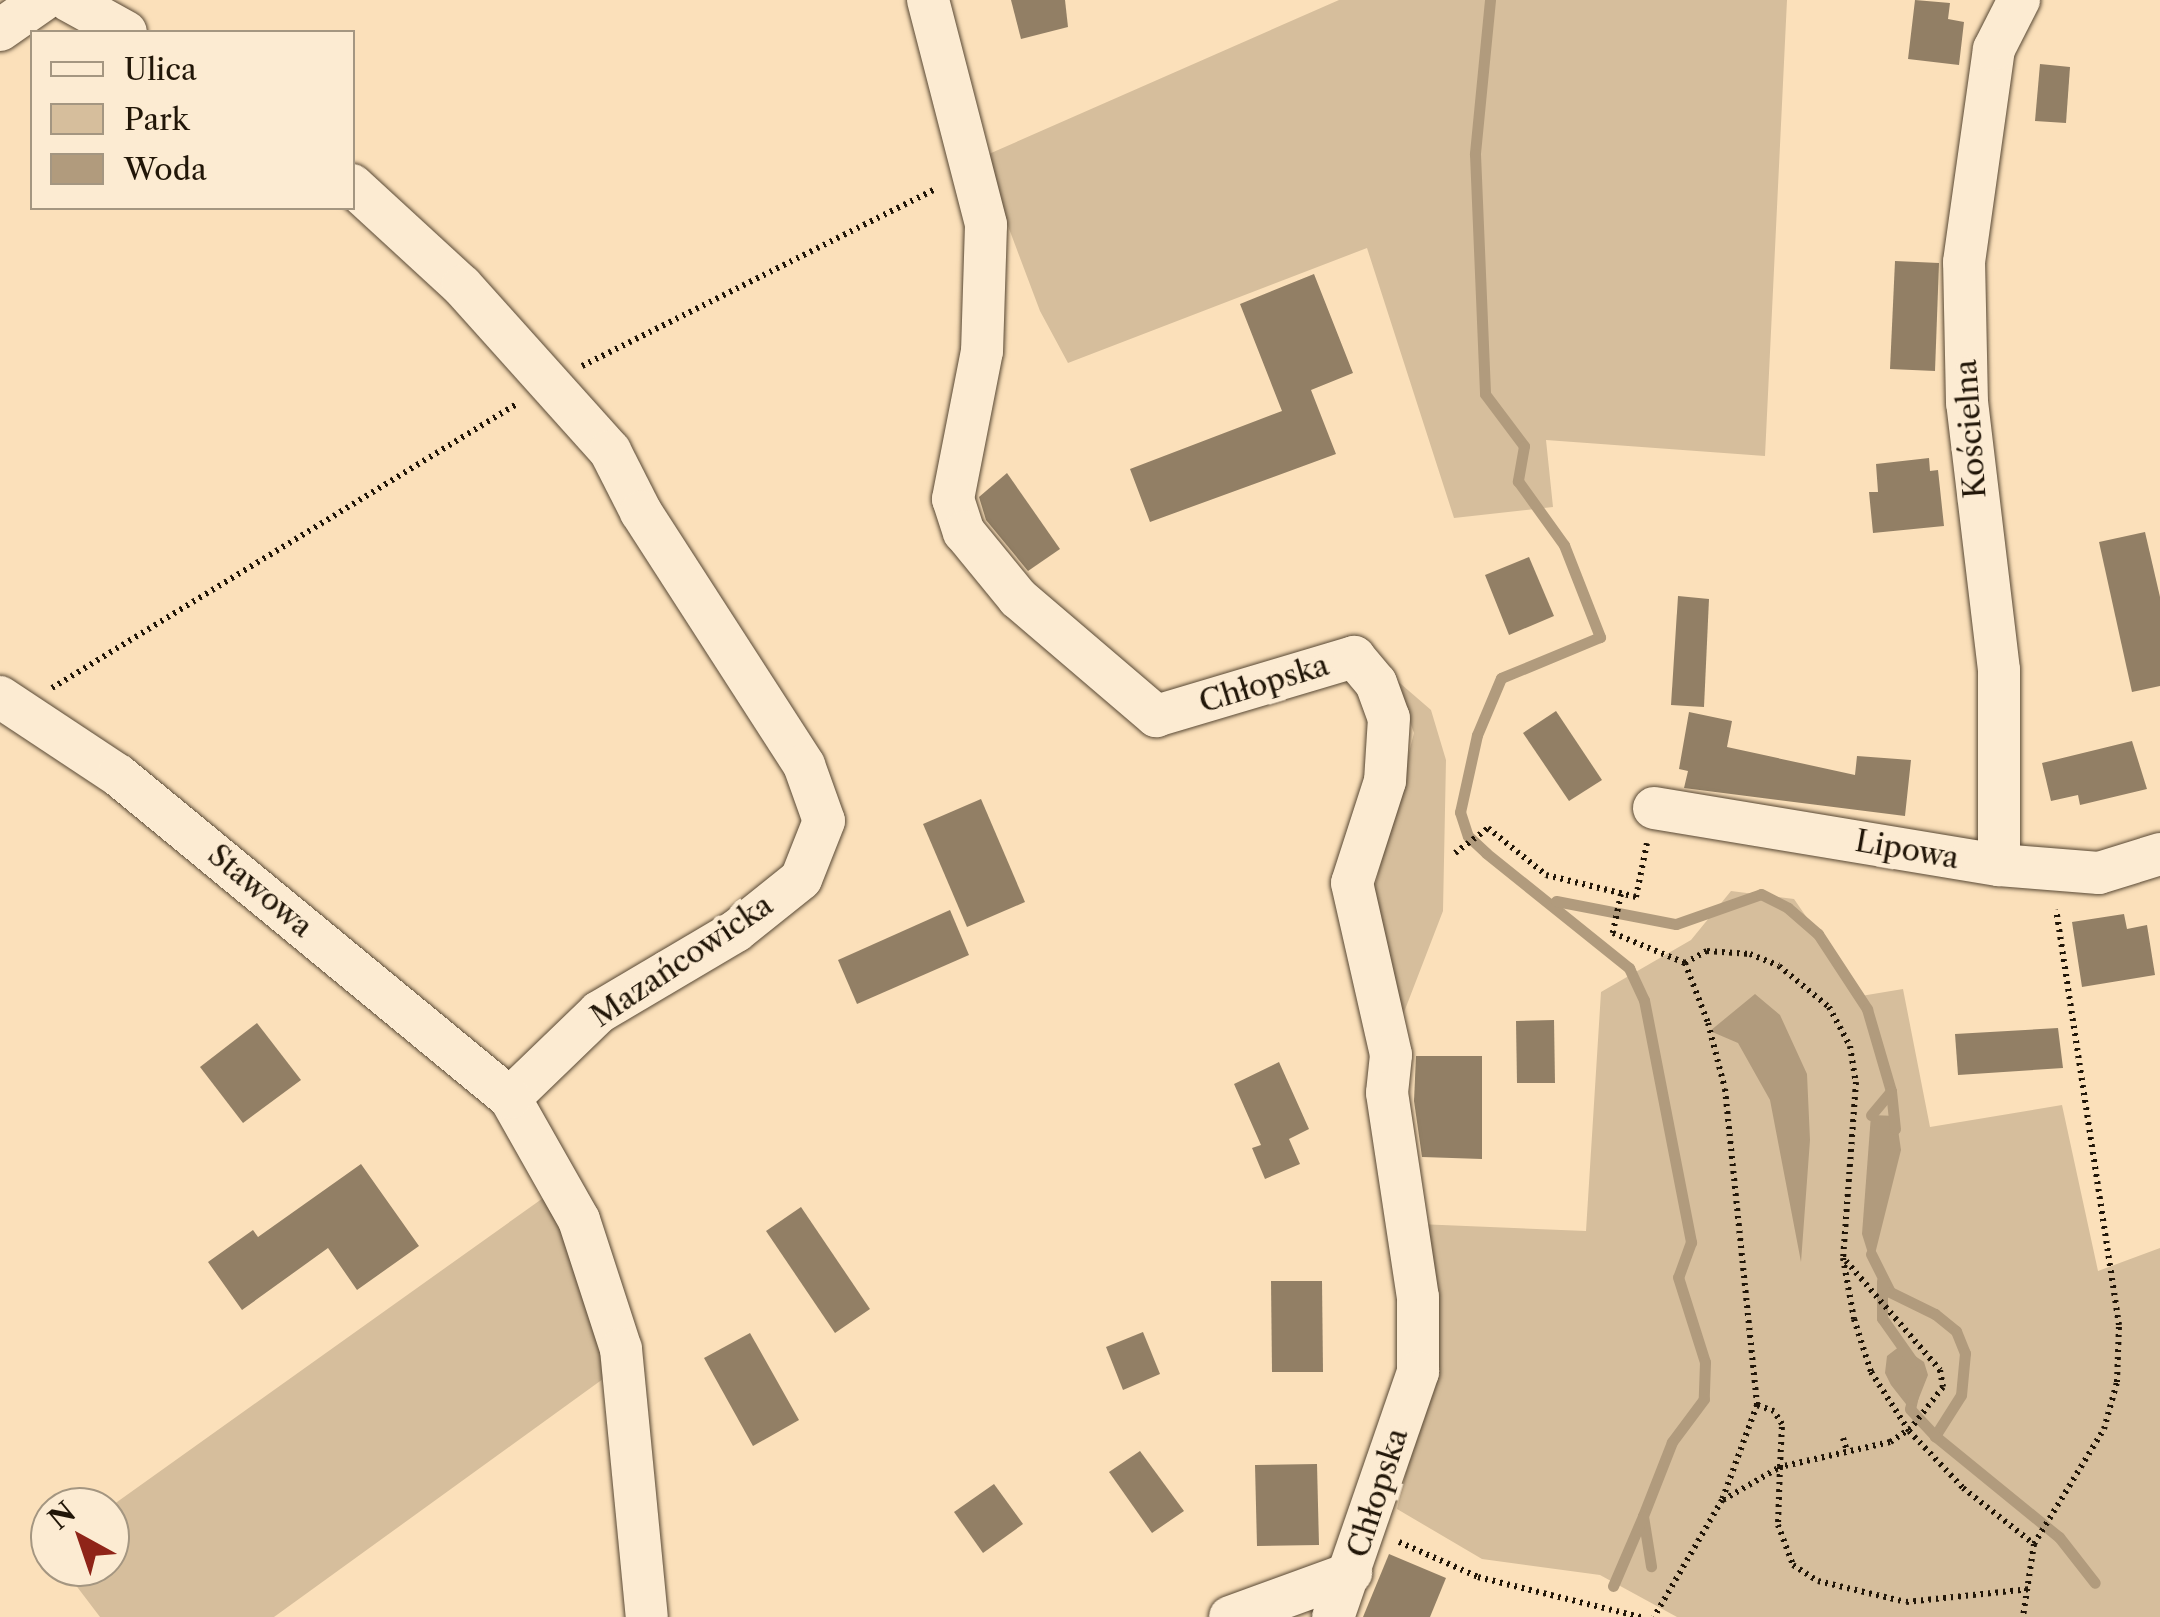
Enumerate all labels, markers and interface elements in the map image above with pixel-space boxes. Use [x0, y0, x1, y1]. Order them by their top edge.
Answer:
legend [30, 30, 355, 210]
text: Ulica [124, 51, 197, 88]
text: Park [124, 101, 189, 138]
text: Woda [124, 151, 207, 188]
street label: Kościelna [1948, 358, 1994, 500]
street label: Chłopska [1195, 647, 1333, 721]
street label: Lipowa [1852, 823, 1962, 877]
street label: Stawowa [201, 837, 319, 945]
street label: Mazańcowicka [584, 887, 780, 1035]
street label: Chłopska [1340, 1424, 1416, 1562]
north arrow [30, 1487, 130, 1587]
text: N [42, 1495, 82, 1536]

